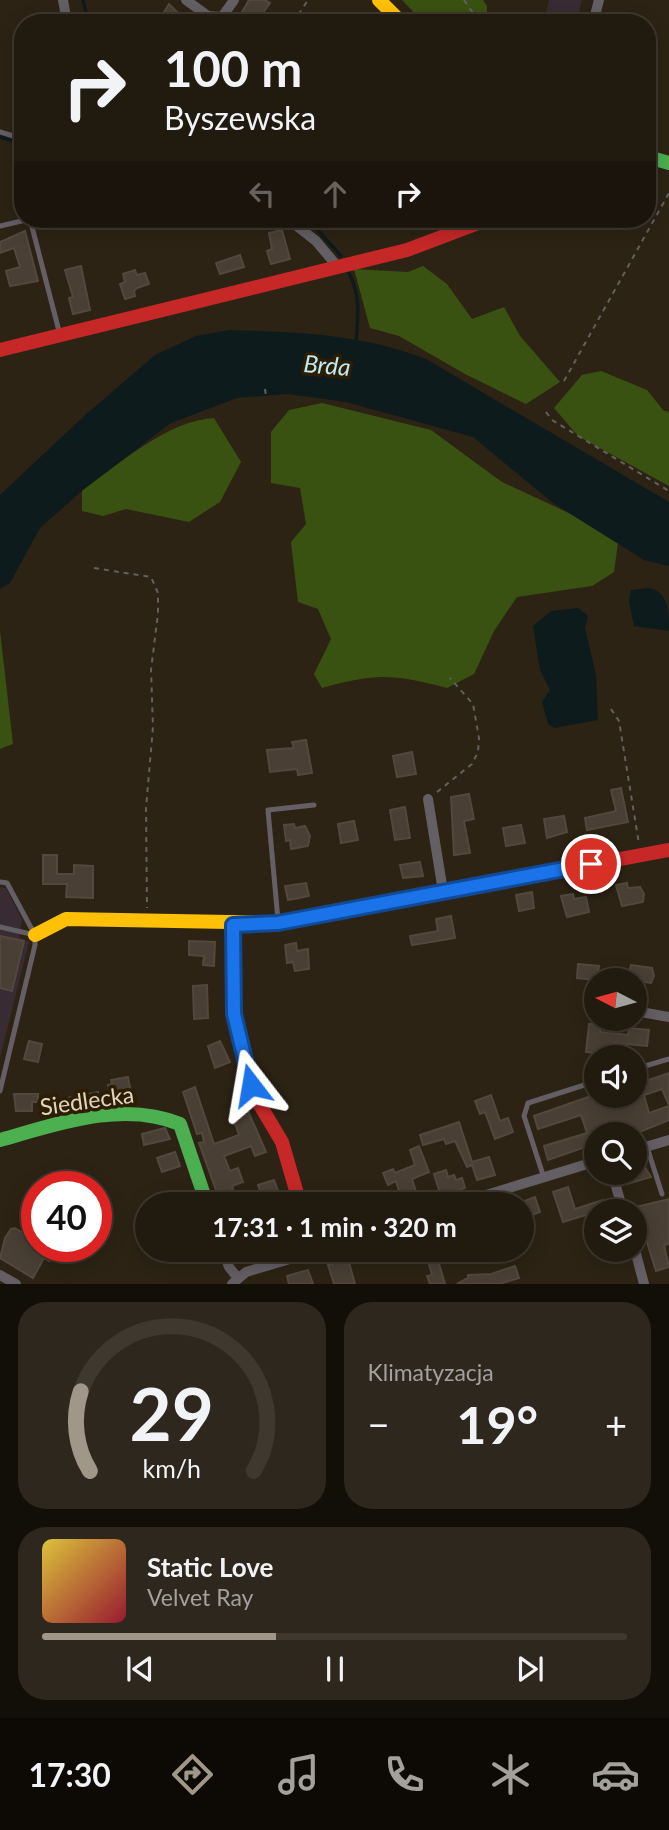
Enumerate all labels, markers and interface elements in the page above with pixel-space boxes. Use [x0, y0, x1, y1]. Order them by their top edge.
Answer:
text: 100 m [164, 39, 302, 97]
icon: right [49, 42, 140, 133]
text: Byszewska [164, 98, 316, 137]
icon: left [243, 175, 281, 213]
icon: ahead [316, 175, 354, 213]
icon: right [389, 175, 427, 213]
water label: Brda [302, 348, 352, 381]
pin [561, 834, 621, 894]
icon: arrive [572, 845, 610, 883]
north arrow [584, 968, 648, 1031]
map controls [584, 968, 647, 1262]
button: sound [584, 1045, 647, 1108]
position arrow [214, 1048, 288, 1122]
street label: Siedlecka [38, 1080, 136, 1120]
button: search [584, 1122, 647, 1185]
speed limit sign: 40 [21, 1171, 112, 1262]
button: layers [584, 1199, 647, 1262]
text: 17:31 · 1 min · 320 m [212, 1211, 457, 1243]
text: Klimatyzacja [368, 1358, 494, 1386]
text: 29 [130, 1370, 214, 1458]
text: 19° [456, 1393, 538, 1455]
text: − [368, 1401, 390, 1447]
text: + [605, 1401, 627, 1447]
text: km/h [142, 1453, 201, 1483]
text: Static Love [147, 1551, 274, 1583]
text: Velvet Ray [147, 1583, 253, 1611]
icon: previous [121, 1650, 159, 1688]
icon: pause [316, 1650, 354, 1688]
icon: next [511, 1650, 549, 1688]
icon: directions [168, 1750, 217, 1799]
icon: music [274, 1750, 323, 1799]
icon: phone [380, 1750, 429, 1799]
icon: climate [486, 1750, 535, 1799]
icon: car [591, 1750, 640, 1799]
text: 17:30 [28, 1755, 111, 1794]

